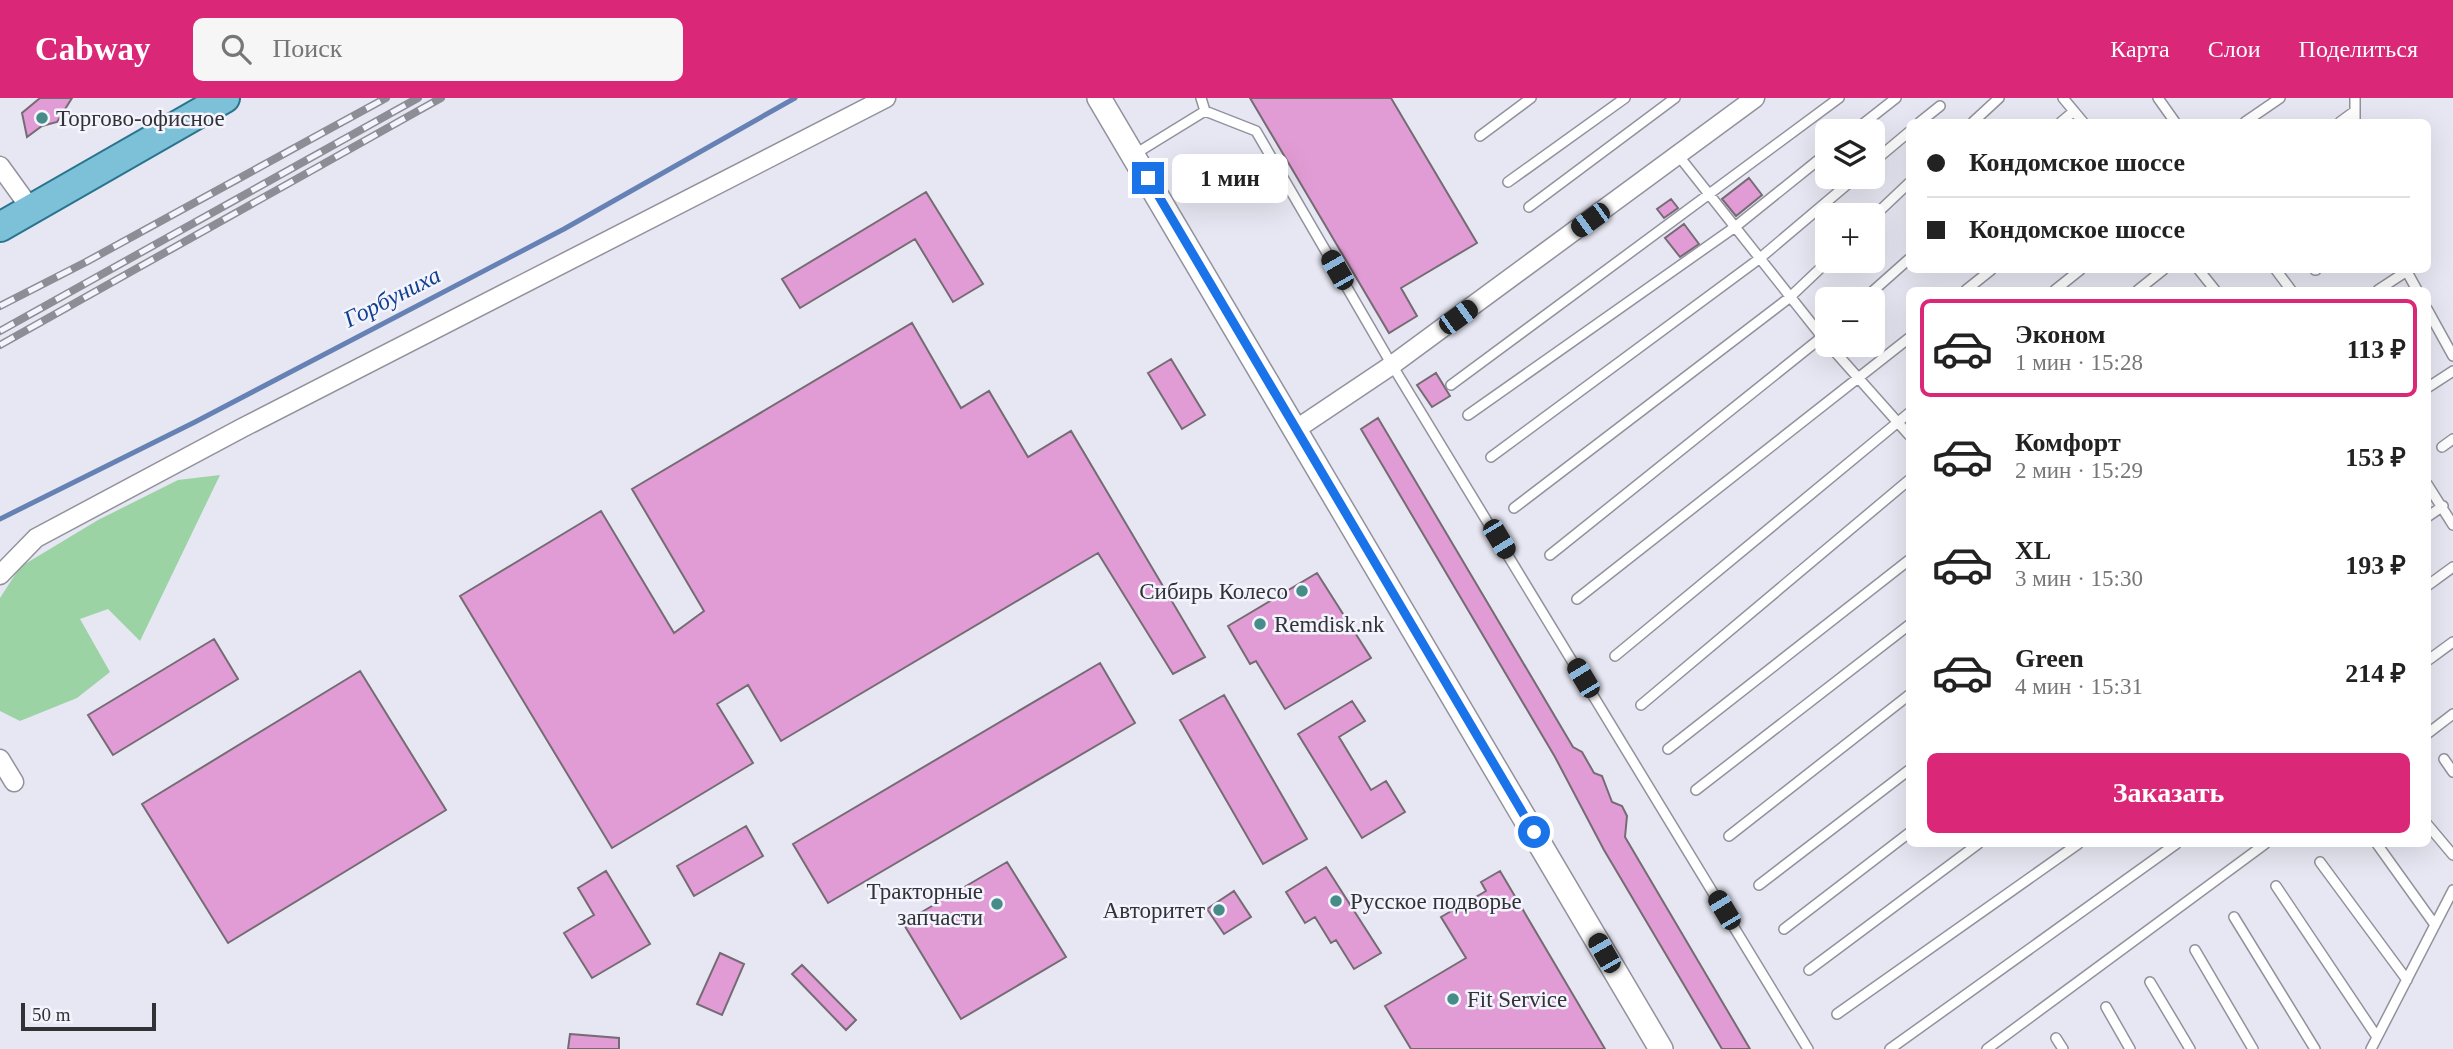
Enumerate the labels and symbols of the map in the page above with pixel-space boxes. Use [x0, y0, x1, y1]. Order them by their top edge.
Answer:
place label: Торгово-офисное [56, 106, 225, 131]
marker: Торгово-офисное [34, 110, 50, 126]
callout: 1 мин [1172, 154, 1288, 202]
route end [1132, 162, 1164, 194]
car [1567, 199, 1614, 241]
car [1318, 247, 1357, 293]
water label: Горбуниха [338, 262, 445, 333]
car [1435, 296, 1482, 338]
car [1480, 516, 1519, 562]
place label: Сибирь Колесо [1139, 579, 1288, 604]
marker: Сибирь Колесо [1294, 583, 1310, 599]
place label: Remdisk.nk [1274, 612, 1385, 637]
marker: Remdisk.nk [1252, 616, 1268, 632]
car [1564, 655, 1603, 701]
route start [1518, 816, 1550, 848]
place label: Тракторные запчасти [867, 879, 983, 930]
car [1705, 887, 1744, 933]
place label: Русское подворье [1350, 889, 1522, 914]
marker: Русское подворье [1328, 893, 1344, 909]
marker: Тракторные запчасти [989, 896, 1005, 912]
place label: Авторитет [1103, 898, 1205, 923]
marker: Авторитет [1211, 902, 1227, 918]
car [1585, 930, 1624, 976]
place label: Fit Service [1467, 987, 1567, 1012]
marker: Fit Service [1445, 991, 1461, 1007]
scale bar [21, 1000, 156, 1032]

